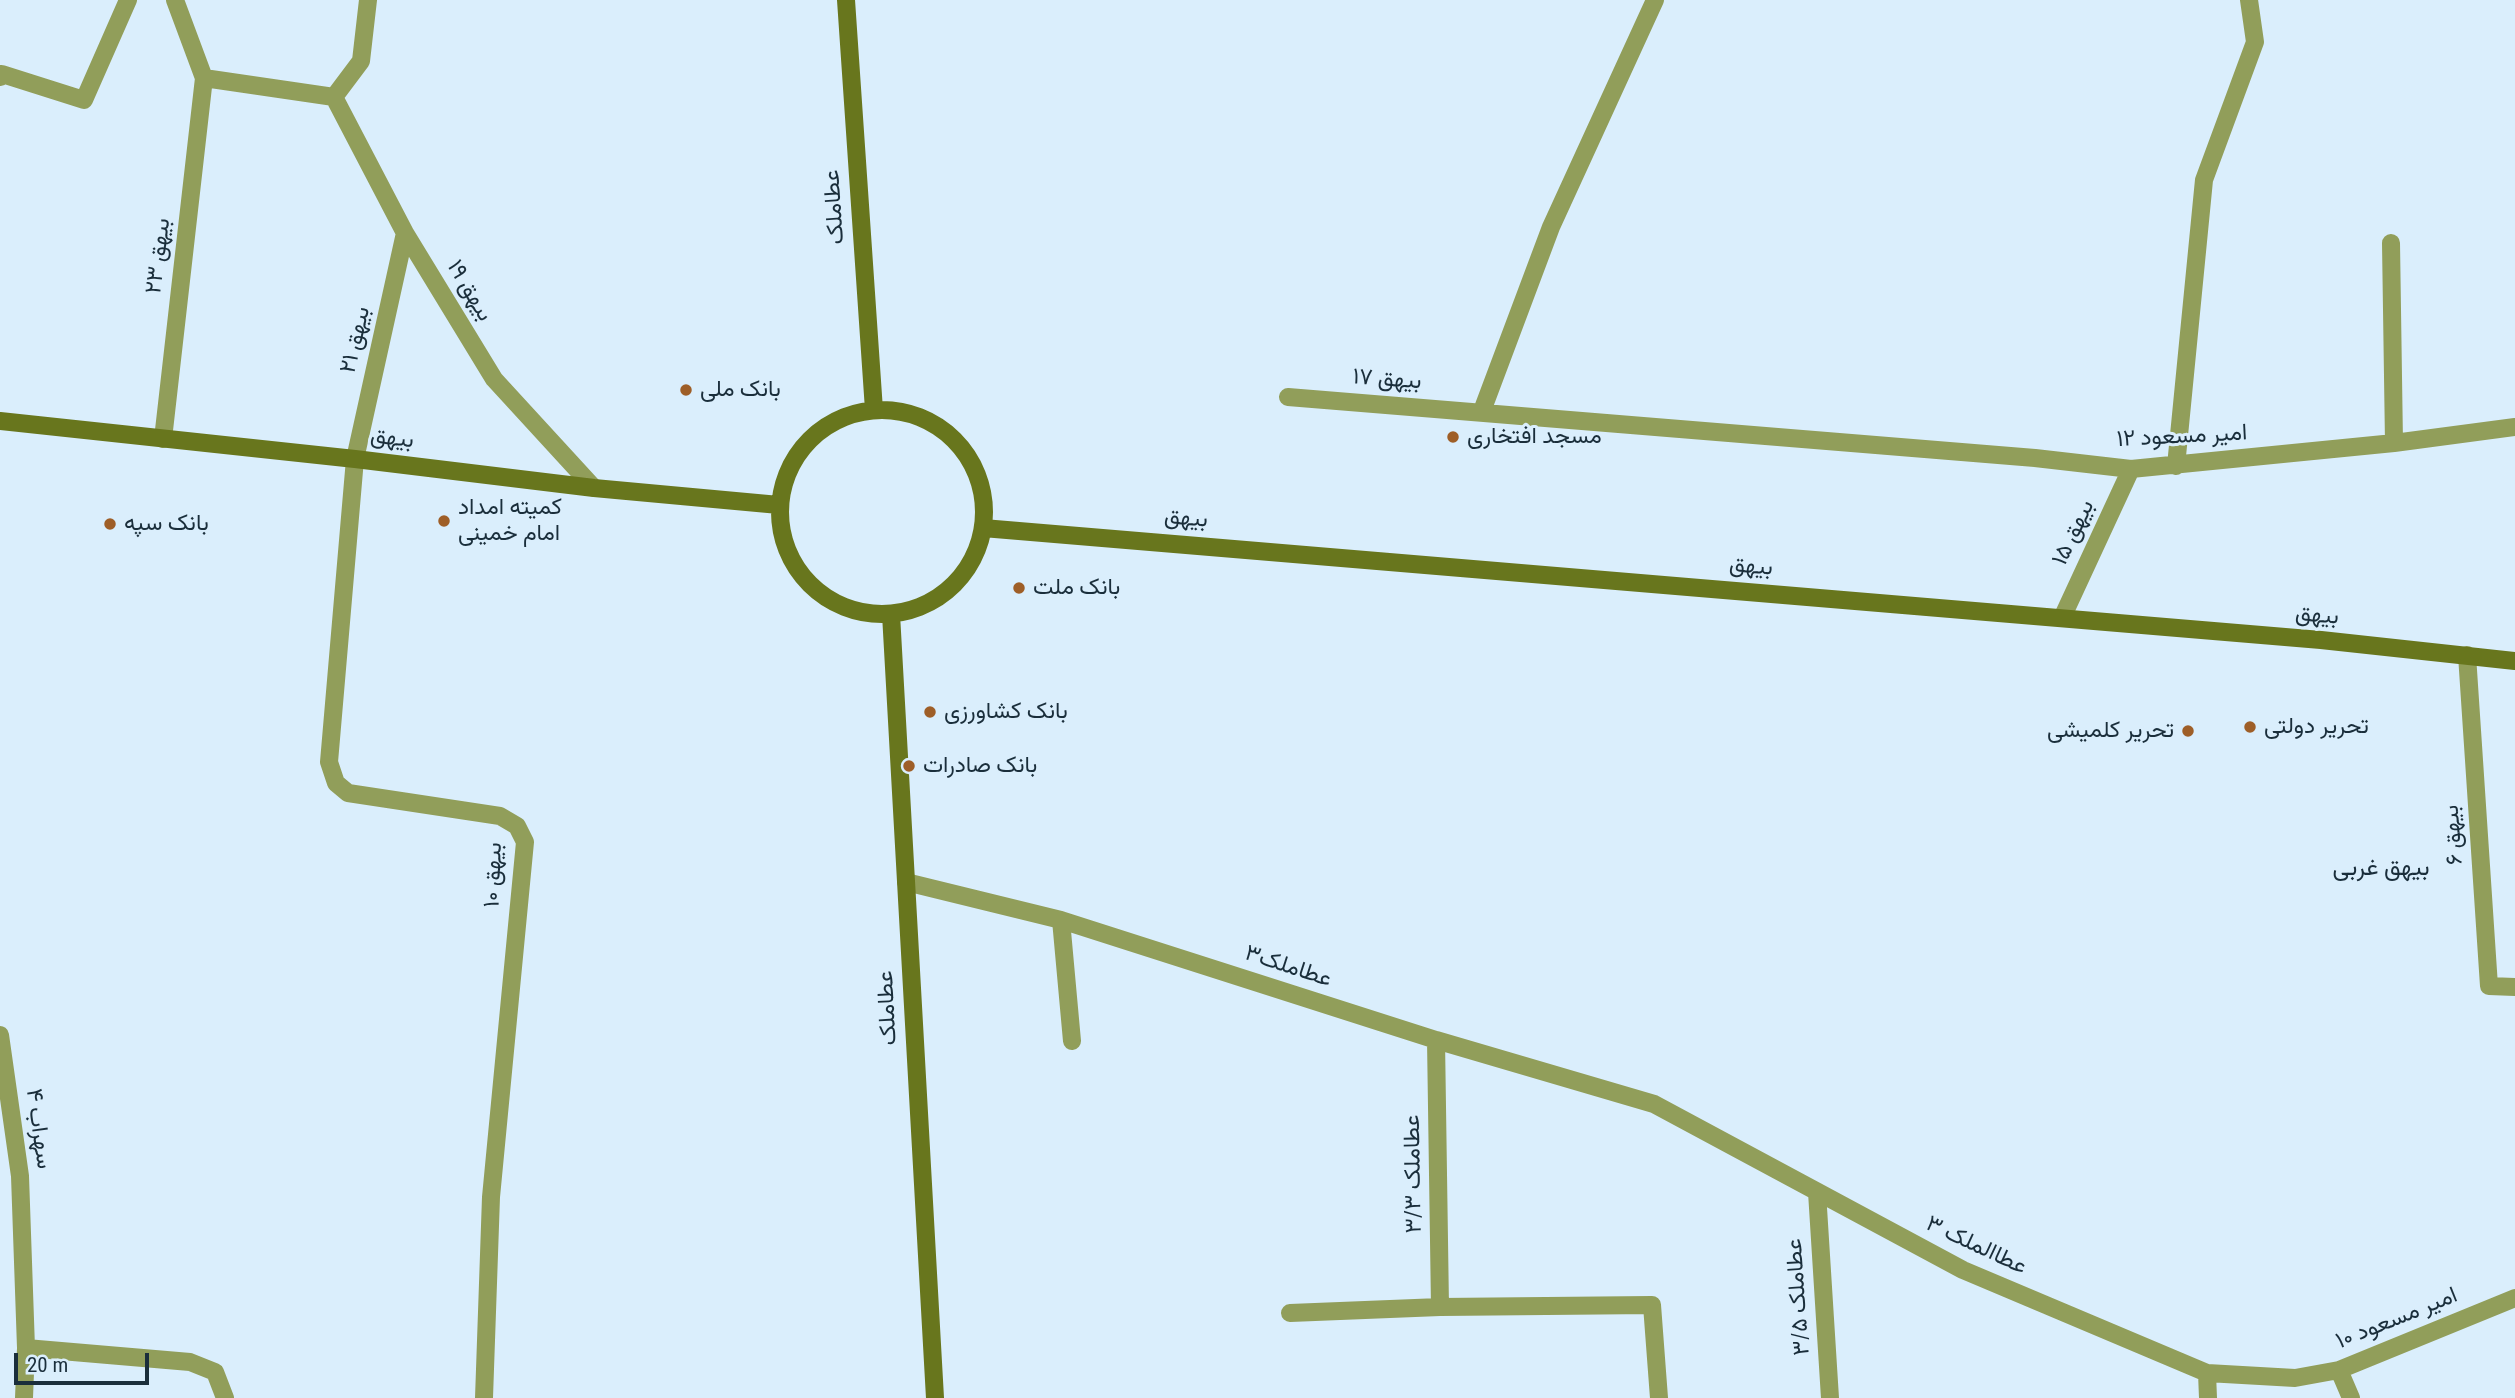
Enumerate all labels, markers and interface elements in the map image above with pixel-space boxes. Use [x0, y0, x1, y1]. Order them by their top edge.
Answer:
street label: عطاملک [819, 169, 851, 245]
street label: بیهق ۲۳ [141, 217, 177, 295]
street label: بیهق ۱۹ [440, 255, 498, 327]
street label: بیهق ۲۱ [335, 304, 377, 376]
street label: بیهق ۱۷ [1352, 364, 1422, 396]
place label: بانک ملی [700, 376, 781, 404]
marker: بانک ملی [678, 382, 694, 398]
street label: امیر مسعود ۱۲ [2116, 420, 2248, 454]
street label: بیهق [369, 423, 415, 455]
place label: مسجد افتخاری [1467, 423, 1602, 451]
marker: مسجد افتخاری [1445, 429, 1461, 445]
place label: کمیته امداد امام خمینی [458, 494, 562, 548]
street label: بیهق ۱۵ [2047, 496, 2101, 570]
street label: بیهق [1163, 503, 1209, 535]
place label: بانک سپه [124, 510, 209, 538]
marker: کمیته امداد امام خمینی [436, 513, 452, 529]
marker: بانک سپه [102, 516, 118, 532]
street label: بیهق [1728, 551, 1774, 583]
place label: بانک ملت [1033, 574, 1120, 602]
marker: بانک ملت [1011, 580, 1027, 596]
street label: بیهق [2294, 600, 2340, 632]
place label: بانک کشاورزی [944, 698, 1068, 726]
marker: بانک کشاورزی [922, 704, 938, 720]
place label: تحریر دولتی [2264, 713, 2369, 741]
place label: تحریر کلمیشی [2047, 717, 2174, 745]
marker: تحریر دولتی [2242, 719, 2258, 735]
marker: تحریر کلمیشی [2180, 723, 2196, 739]
place label: بانک صادرات [923, 752, 1037, 780]
marker: بانک صادرات [901, 758, 917, 774]
street label: بیهق ۶ [2438, 804, 2470, 866]
street label: بیهق ۱۰ [479, 842, 509, 908]
district label: بیهق غربی [2332, 855, 2430, 883]
street label: عطاملک۳ [1241, 940, 1335, 994]
street label: عطاملک [872, 970, 904, 1046]
street label: سهراب ۴ [19, 1087, 57, 1171]
street label: عطاملک ۳/۳ [1399, 1114, 1429, 1234]
street label: عطاالملک ۳ [1921, 1211, 2031, 1281]
street label: عطاملک ۳/۵ [1781, 1238, 1817, 1356]
street label: امیر مسعود ۱۰ [2332, 1282, 2462, 1356]
scale bar [18, 1338, 152, 1382]
text: 20 m [27, 1353, 68, 1377]

